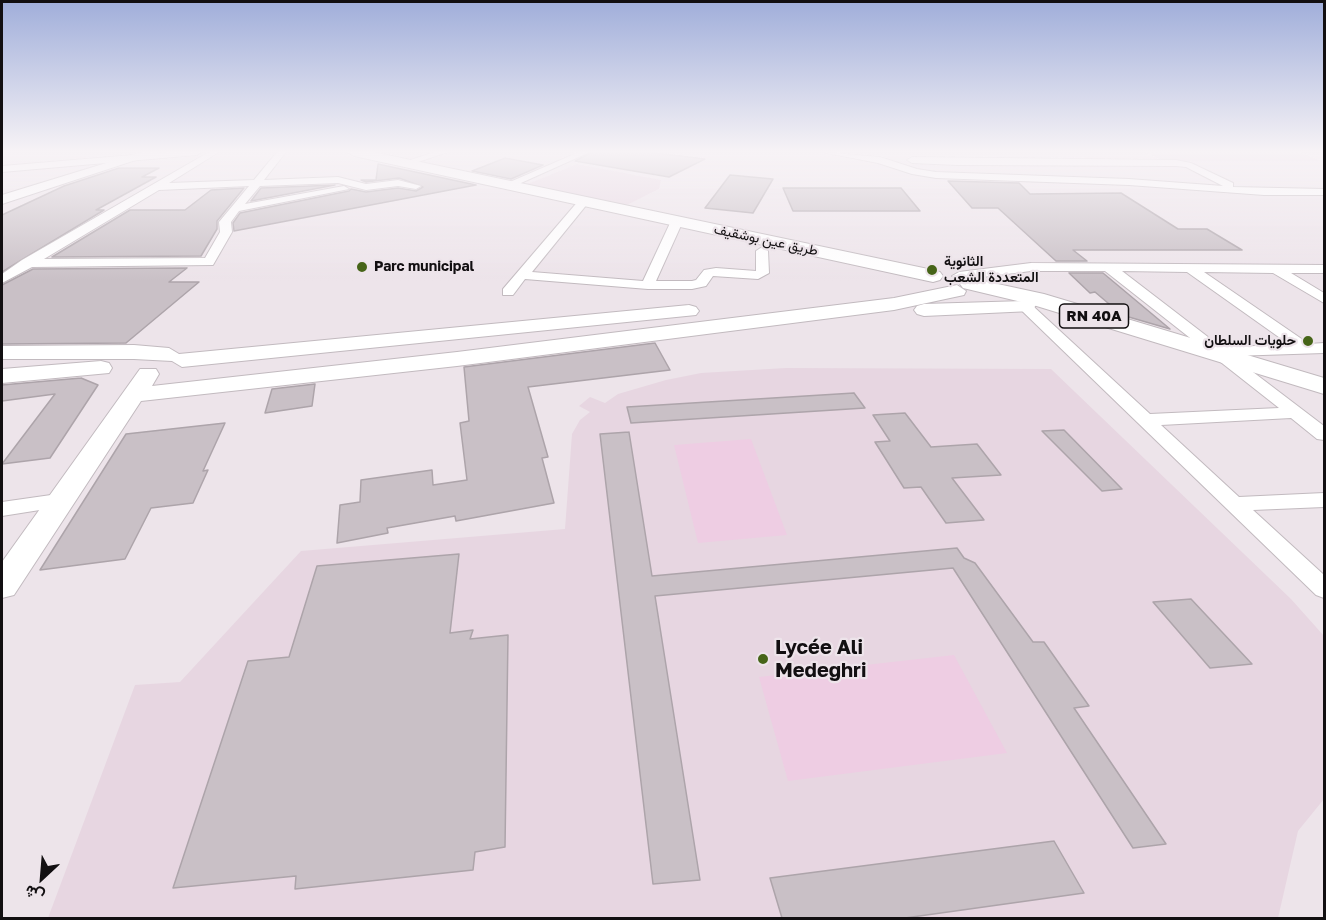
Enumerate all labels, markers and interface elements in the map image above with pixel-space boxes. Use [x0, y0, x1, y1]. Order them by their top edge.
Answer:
street label: طريق عين بوشقيف [712, 221, 820, 259]
place label: الثانوية المتعددة الشعب [944, 254, 1039, 286]
place label: Parc municipal [374, 259, 474, 275]
marker: Parc municipal [355, 260, 369, 274]
marker: الثانوية المتعددة الشعب [925, 263, 939, 277]
road number: RN 40A [1060, 304, 1128, 328]
place label: حلويات السلطان [1204, 333, 1296, 349]
marker: حلويات السلطان [1301, 334, 1315, 348]
place label: Lycée Ali Medeghri [775, 636, 866, 683]
marker: Lycée Ali Medeghri [756, 652, 770, 666]
north arrow [12, 848, 72, 908]
text: ش [21, 881, 47, 907]

